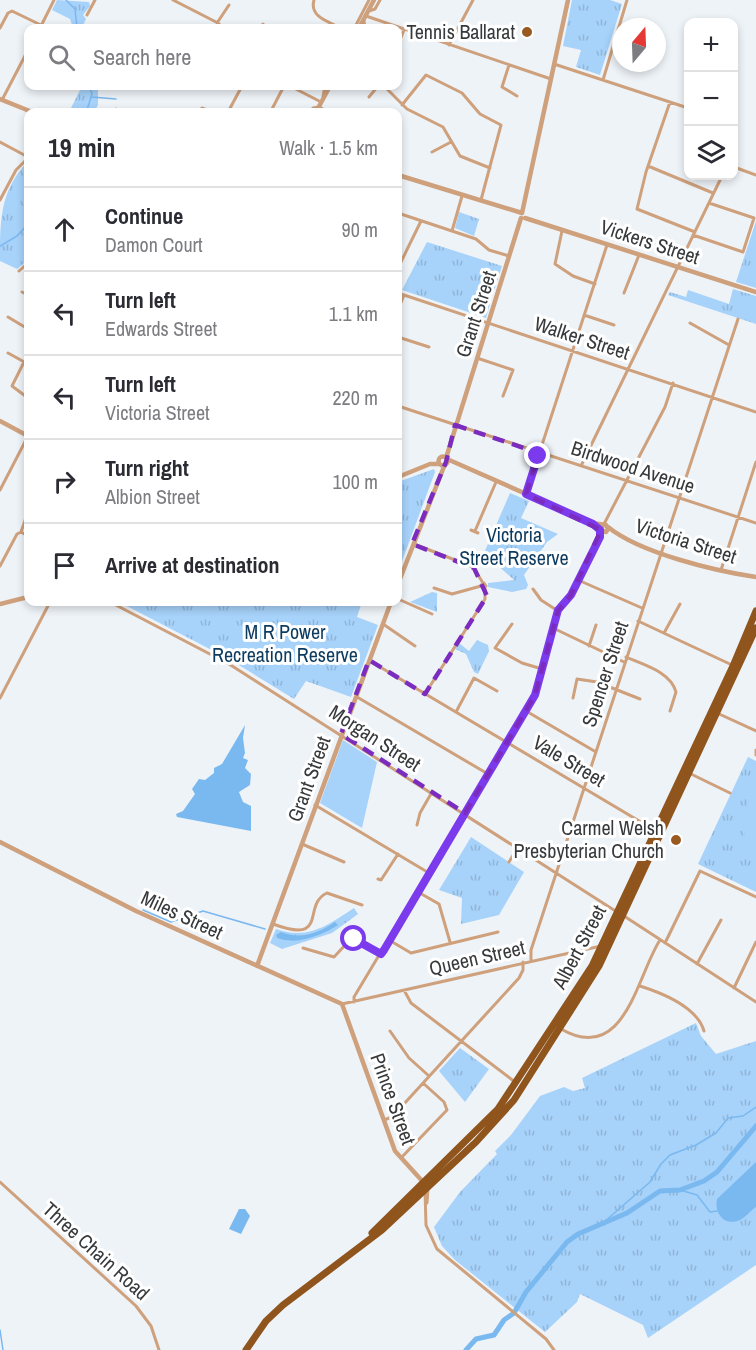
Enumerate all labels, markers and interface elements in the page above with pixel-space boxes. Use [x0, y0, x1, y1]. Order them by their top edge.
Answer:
place label: Tennis Ballarat [407, 18, 515, 45]
north arrow [612, 18, 666, 72]
map controls [684, 18, 738, 180]
button: + [684, 18, 738, 72]
search box [24, 24, 402, 90]
marker: Tennis Ballarat [520, 25, 534, 39]
icon: search [45, 41, 78, 74]
text: Search here [93, 42, 191, 72]
button: − [684, 72, 738, 126]
button: layers [684, 126, 738, 180]
text: 19 min [48, 130, 116, 165]
text: Walk · 1.5 km [279, 134, 378, 161]
text: Continue [105, 201, 183, 231]
icon: ahead [48, 213, 81, 246]
street label: Vickers Street [597, 213, 704, 270]
text: 90 m [342, 216, 378, 243]
text: Damon Court [105, 231, 203, 258]
street label: Grant Street [449, 267, 502, 361]
text: Turn left [105, 285, 176, 315]
icon: left [48, 297, 81, 330]
text: 1.1 km [329, 300, 378, 327]
street label: Walker Street [531, 309, 634, 366]
text: Edwards Street [105, 315, 217, 342]
text: Turn left [105, 369, 176, 399]
icon: left [48, 381, 81, 414]
text: 220 m [332, 384, 378, 411]
text: Victoria Street [105, 399, 210, 426]
street label: Birdwood Avenue [568, 434, 698, 499]
route end [524, 442, 550, 468]
text: Turn right [105, 453, 189, 483]
icon: right [48, 465, 81, 498]
text: 100 m [332, 468, 378, 495]
text: Albion Street [105, 483, 200, 510]
street label: Victoria Street [632, 512, 740, 570]
park label: Victoria Street Reserve [459, 521, 569, 571]
icon: arrive [48, 549, 81, 582]
text: Arrive at destination [105, 550, 279, 580]
street label: Spencer Street [575, 617, 634, 730]
park label: M R Power Recreation Reserve [212, 618, 358, 668]
street label: Morgan Street [324, 698, 427, 777]
street label: Vale Street [528, 728, 611, 793]
street label: Grant Street [281, 732, 337, 825]
place label: Carmel Welsh Presbyterian Church [514, 814, 664, 864]
marker: Carmel Welsh Presbyterian Church [669, 833, 683, 847]
street label: Miles Street [137, 884, 228, 945]
street label: Albert Street [545, 900, 612, 994]
route start [340, 925, 366, 951]
street label: Queen Street [426, 933, 528, 982]
street label: Prince Street [364, 1049, 423, 1149]
street label: Three Chain Road [37, 1195, 156, 1306]

